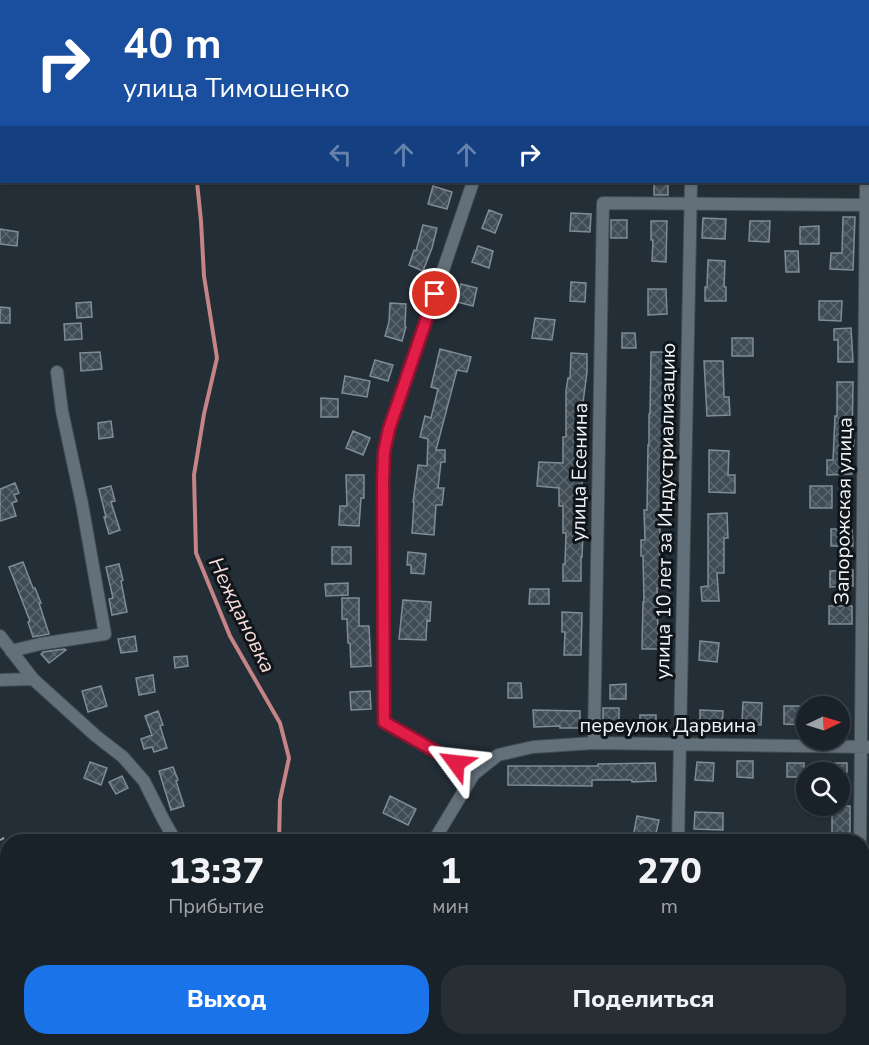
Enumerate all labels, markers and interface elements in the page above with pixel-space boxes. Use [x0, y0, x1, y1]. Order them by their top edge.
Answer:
text: 40 m [123, 16, 222, 73]
icon: right [24, 24, 102, 102]
text: улица Тимошенко [123, 70, 350, 107]
icon: left [324, 138, 357, 171]
icon: ahead [387, 138, 420, 171]
icon: ahead [450, 138, 483, 171]
icon: right [513, 138, 546, 171]
pin [409, 268, 460, 319]
icon: arrive [418, 277, 451, 310]
street label: улица 10 лет за Индустриализацию [649, 343, 682, 679]
street label: улица Есенина [565, 402, 594, 542]
street label: Запорожская улица [828, 417, 859, 605]
water label: Неждановка [202, 552, 282, 678]
north arrow [796, 696, 850, 750]
map controls [796, 696, 850, 816]
street label: переулок Дарвина [580, 712, 756, 739]
position arrow [424, 731, 488, 795]
button: search [796, 762, 850, 816]
text: 13:37 [168, 847, 264, 896]
text: 1 [440, 847, 461, 896]
text: 270 [637, 847, 702, 896]
text: Прибытие [168, 893, 264, 920]
text: мин [432, 893, 469, 920]
text: m [661, 893, 678, 920]
button: Выход [24, 965, 429, 1034]
button: Поделиться [441, 965, 846, 1034]

